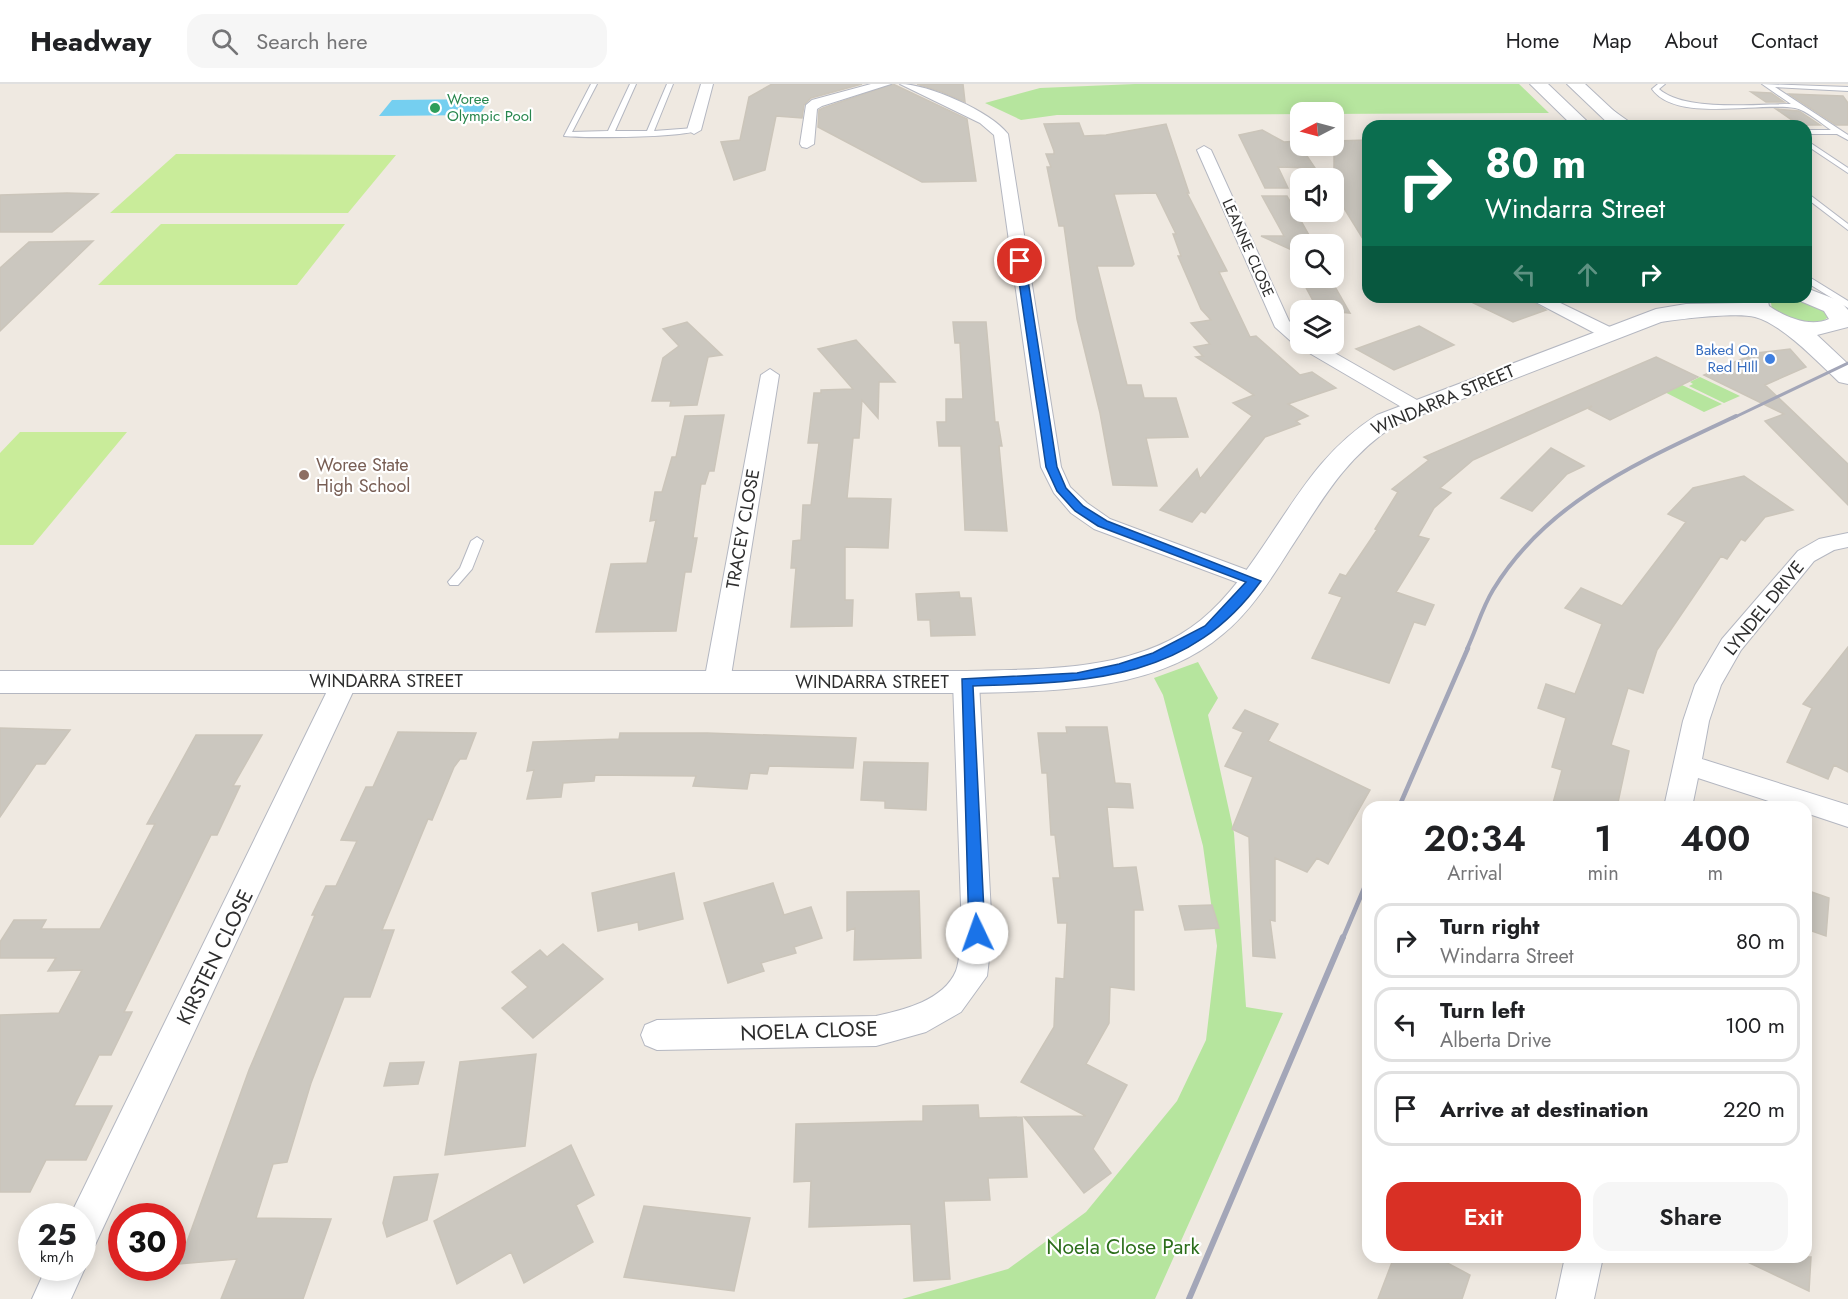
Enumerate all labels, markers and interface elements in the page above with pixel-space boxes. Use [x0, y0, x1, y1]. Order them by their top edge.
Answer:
search box [187, 14, 607, 68]
text: Headway [30, 21, 151, 62]
icon: search [208, 25, 241, 58]
text: Search here [256, 25, 368, 57]
text: Home [1506, 26, 1559, 56]
text: Map [1592, 26, 1632, 56]
text: About [1665, 26, 1718, 56]
text: Contact [1751, 26, 1818, 56]
place label: Woree Olympic Pool [447, 88, 532, 127]
marker: Woree Olympic Pool [428, 101, 442, 115]
north arrow [1290, 102, 1344, 156]
map controls [1290, 102, 1344, 354]
text: 80 m [1485, 133, 1586, 194]
icon: right [1386, 144, 1464, 222]
button: sound [1290, 168, 1344, 222]
text: Windarra Street [1485, 189, 1665, 228]
street label: LEANNE CLOSE [1216, 195, 1280, 301]
button: search [1290, 234, 1344, 288]
pin [994, 235, 1045, 286]
icon: arrive [1003, 244, 1036, 277]
icon: left [1508, 258, 1541, 291]
icon: ahead [1571, 258, 1604, 291]
icon: right [1634, 258, 1667, 291]
button: layers [1290, 300, 1344, 354]
place label: Baked On Red HIll [1696, 339, 1758, 378]
marker: Baked On Red HIll [1763, 352, 1777, 366]
street label: WINDARRA STREET [1367, 358, 1519, 442]
place label: Woree State High School [316, 452, 410, 499]
street label: TRACEY CLOSE [720, 467, 766, 591]
marker: Woree State High School [297, 468, 311, 482]
street label: LYNDEL DRIVE [1718, 555, 1810, 661]
street label: WINDARRA STREET [309, 668, 463, 694]
street label: WINDARRA STREET [795, 669, 949, 695]
text: 20:34 [1424, 812, 1526, 864]
text: 1 [1594, 812, 1612, 864]
text: 400 [1680, 812, 1750, 864]
text: Arrival [1447, 859, 1502, 888]
text: min [1588, 859, 1619, 888]
text: m [1708, 859, 1723, 888]
street label: KIRSTEN CLOSE [169, 884, 261, 1030]
position arrow [945, 901, 1009, 965]
text: Turn right [1440, 910, 1540, 942]
icon: right [1389, 924, 1422, 957]
text: 80 m [1736, 925, 1785, 957]
text: Windarra Street [1440, 942, 1574, 971]
text: Turn left [1440, 994, 1525, 1026]
icon: left [1389, 1008, 1422, 1041]
text: 100 m [1725, 1009, 1785, 1041]
street label: NOELA CLOSE [740, 1014, 878, 1048]
text: Alberta Drive [1440, 1026, 1551, 1055]
icon: arrive [1389, 1092, 1422, 1125]
text: Arrive at destination [1440, 1093, 1649, 1125]
text: 220 m [1723, 1093, 1785, 1125]
button: Exit [1386, 1182, 1581, 1251]
button: Share [1593, 1182, 1788, 1251]
speed limit sign: 30 [108, 1203, 186, 1281]
text: 25 [37, 1213, 77, 1256]
park label: Noela Close Park [1046, 1232, 1200, 1262]
text: km/h [40, 1246, 74, 1268]

